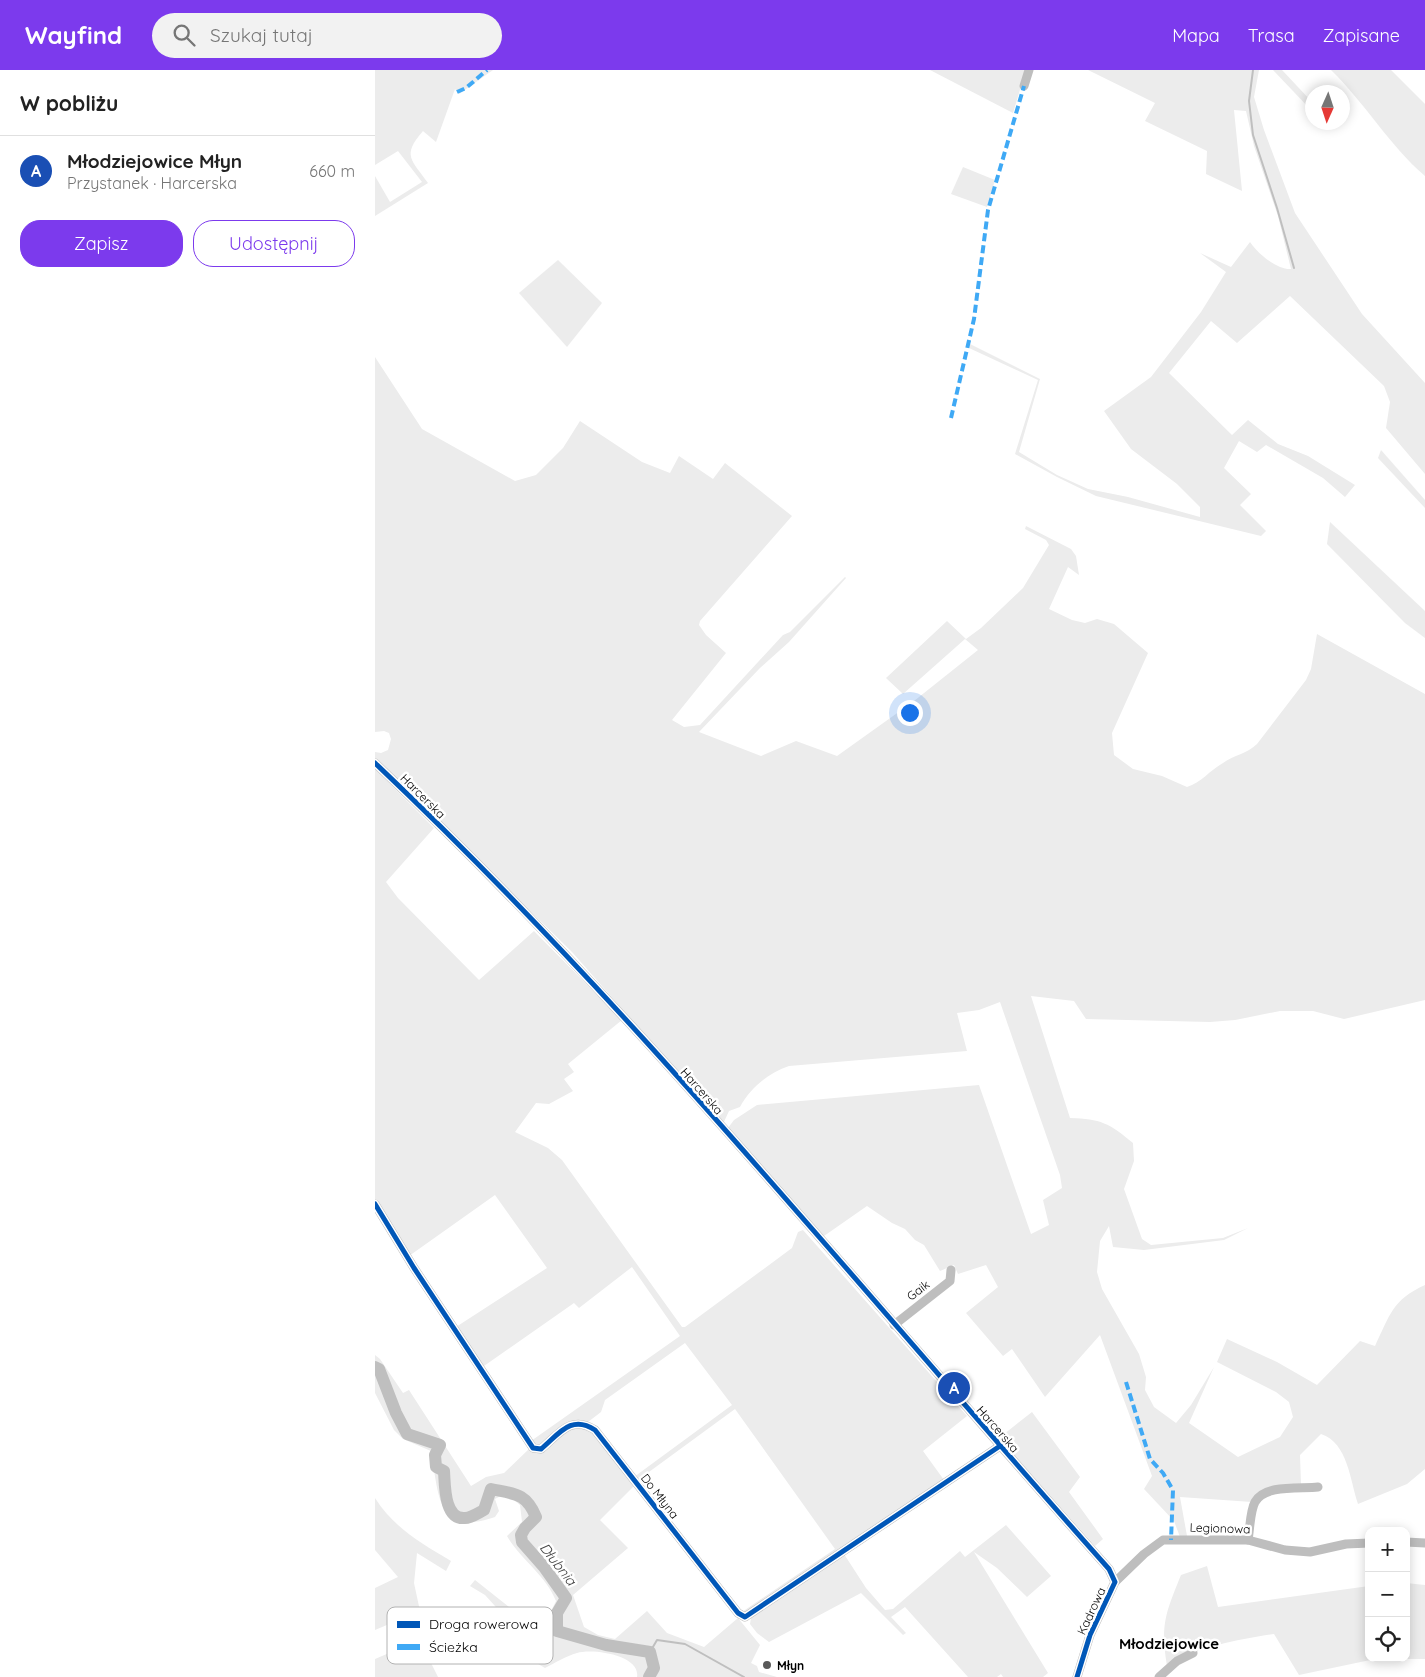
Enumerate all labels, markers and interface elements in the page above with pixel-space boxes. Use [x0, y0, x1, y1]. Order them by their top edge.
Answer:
search box [152, 13, 502, 58]
text: Wayfind [25, 20, 122, 50]
icon: search [170, 21, 198, 49]
text: Szukaj tutaj [210, 23, 313, 47]
text: Mapa [1172, 24, 1220, 47]
text: Trasa [1248, 24, 1295, 47]
text: Zapisane [1323, 24, 1400, 47]
north arrow [1305, 85, 1350, 130]
text: W pobliżu [20, 90, 118, 116]
text: Młodziejowice Młyn [67, 149, 242, 173]
text: A [31, 161, 41, 181]
text: 660 m [309, 161, 355, 181]
text: Przystanek · Harcerska [67, 173, 237, 193]
button: Zapisz [20, 220, 183, 267]
button: Udostępnij [193, 220, 355, 267]
your location [897, 700, 923, 726]
street label: Harcerska [397, 770, 449, 822]
street label: Harcerska [678, 1065, 726, 1117]
street label: Gaik [904, 1276, 932, 1304]
pin: A [938, 1369, 970, 1407]
street label: Harcerska [974, 1403, 1022, 1455]
street label: Do Młyna [638, 1471, 682, 1521]
street label: Legionowa [1189, 1519, 1251, 1537]
map controls [1365, 1527, 1410, 1662]
button: + [1365, 1527, 1410, 1572]
water label: Dłubnia [536, 1539, 581, 1590]
button: − [1365, 1572, 1410, 1617]
street label: Kadrowa [1074, 1585, 1108, 1637]
legend [387, 1607, 553, 1664]
text: Droga rowerowa [429, 1615, 538, 1633]
button: locate [1365, 1617, 1410, 1662]
district label: Młodziejowice [1119, 1634, 1219, 1653]
text: Ścieżka [429, 1638, 478, 1656]
place label: Młyn [777, 1658, 804, 1673]
marker: Młyn [761, 1659, 773, 1671]

